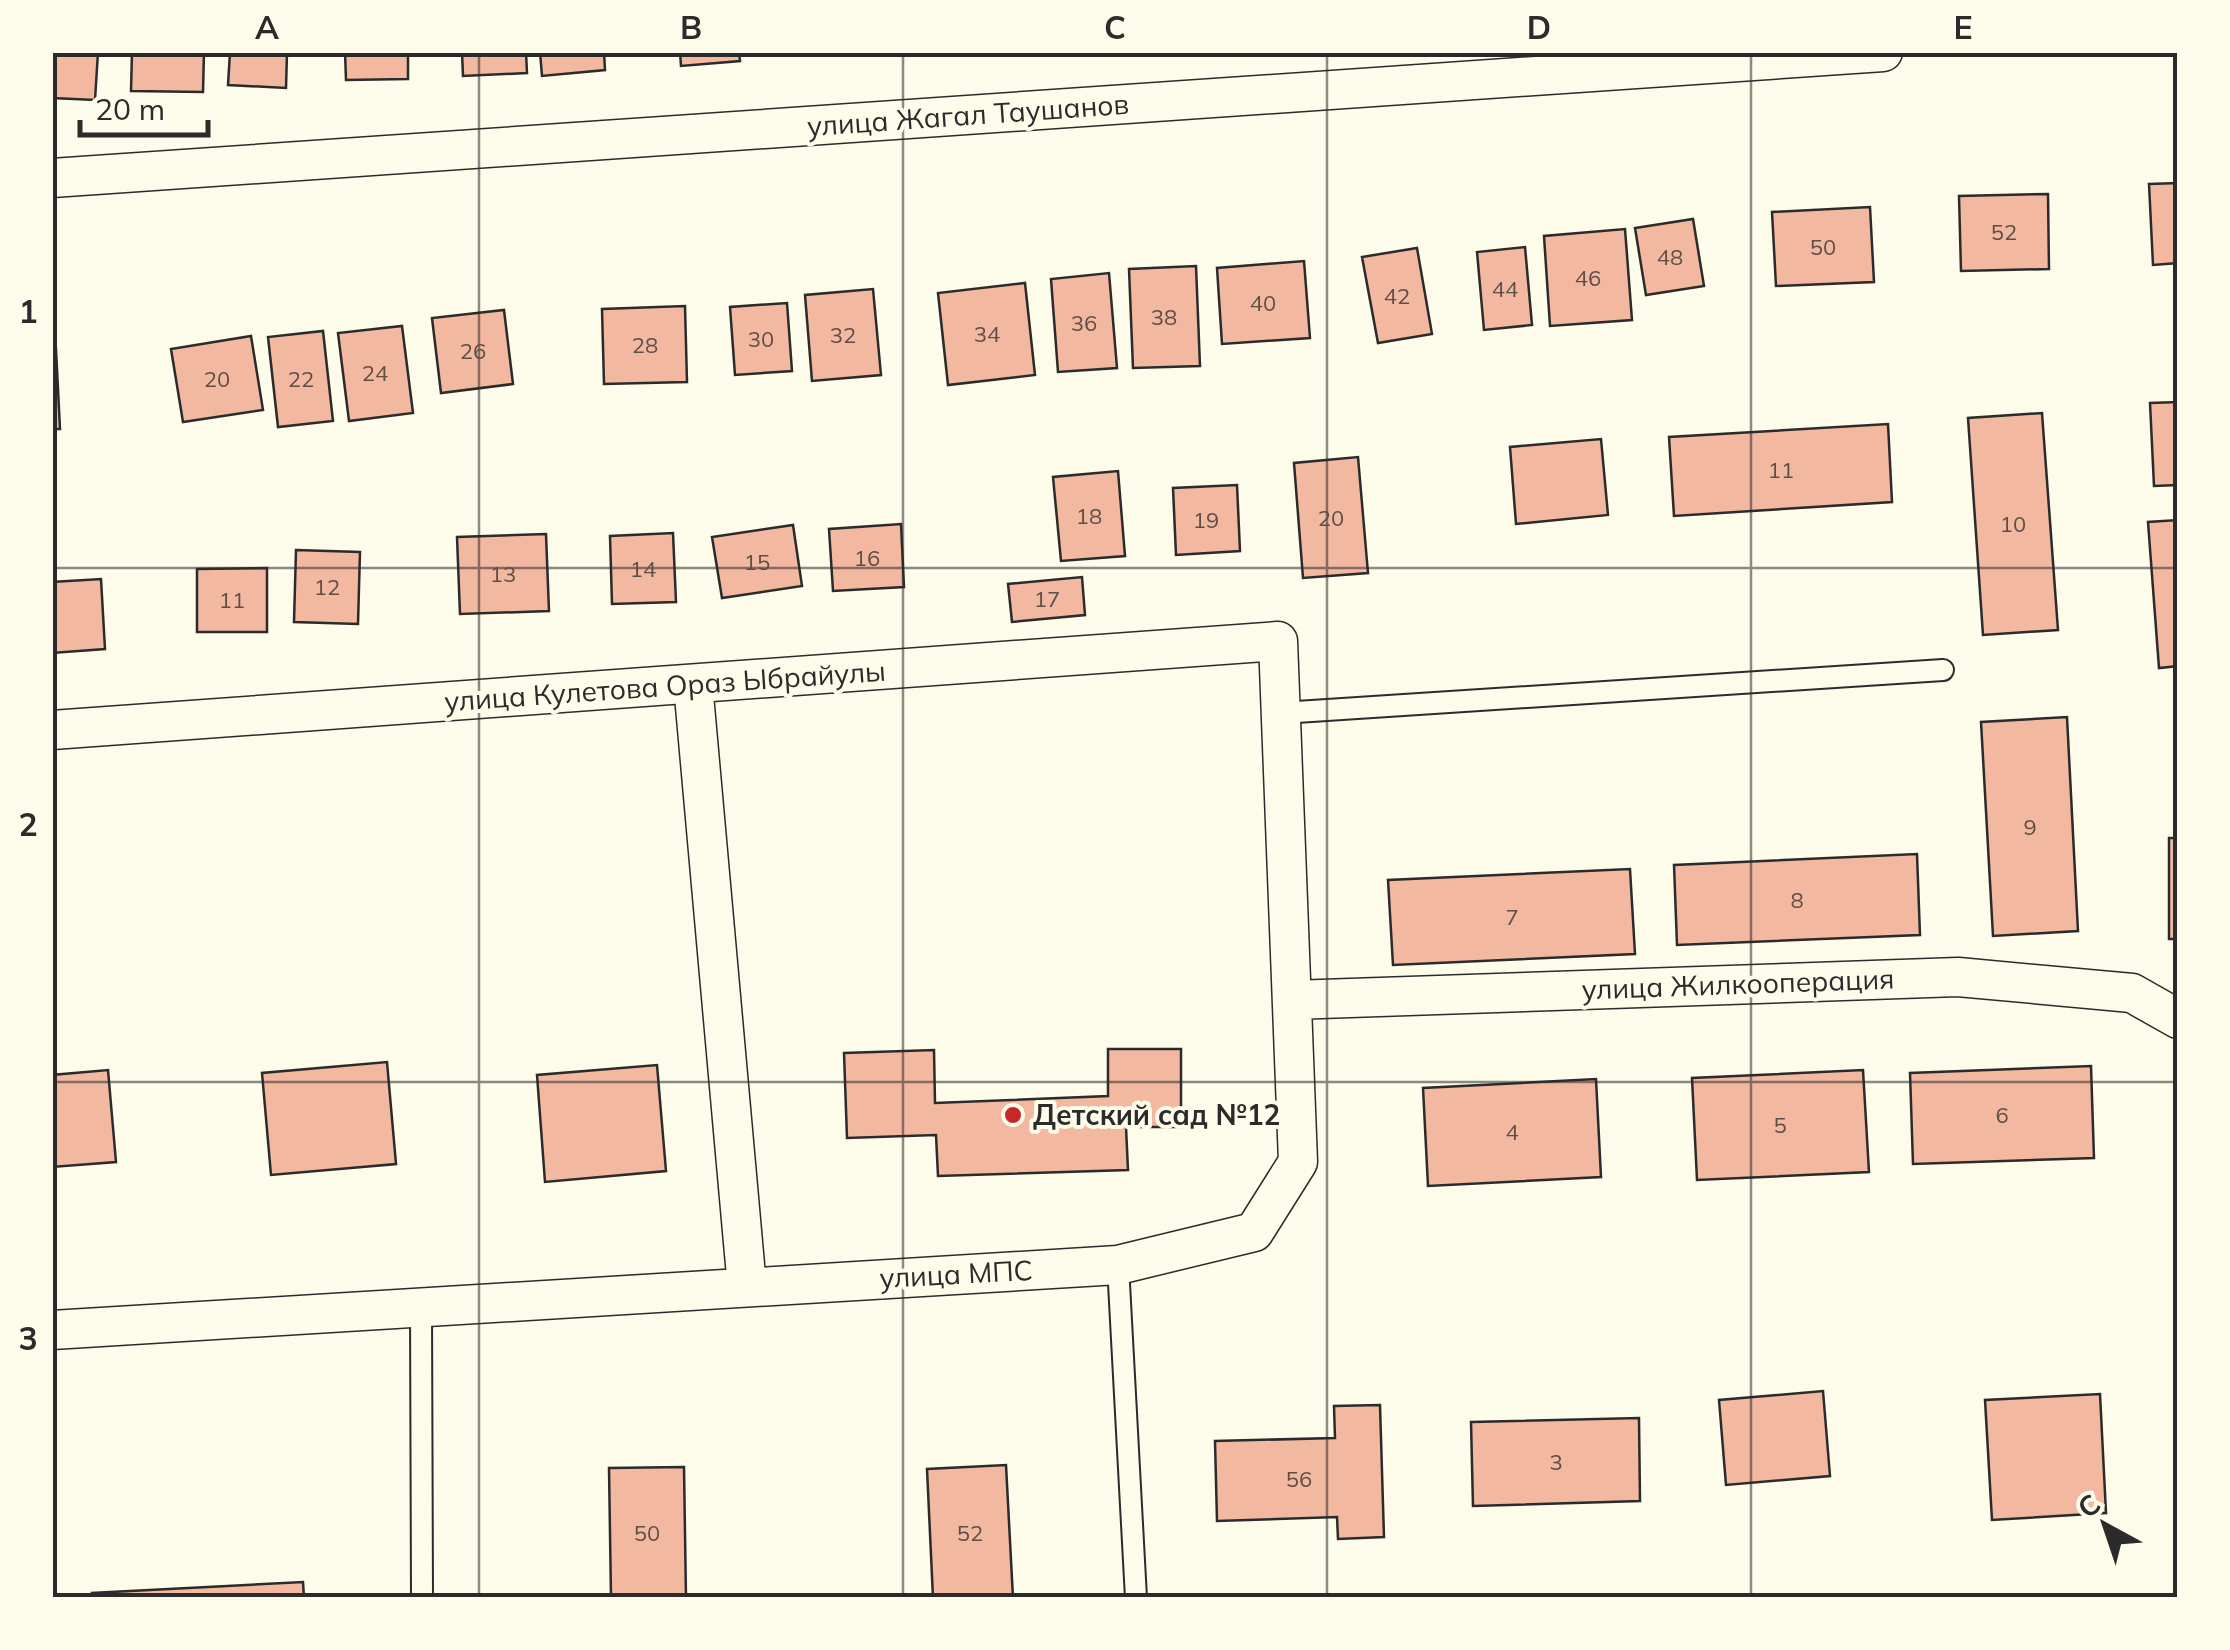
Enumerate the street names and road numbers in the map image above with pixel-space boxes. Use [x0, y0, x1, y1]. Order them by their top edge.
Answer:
street label: улица Жагал Таушанов [806, 86, 1130, 143]
street label: улица Кулетова Ораз Ыбрайулы [443, 653, 887, 718]
street label: улица Жилкооперация [1581, 961, 1895, 1006]
street label: улица МПС [878, 1252, 1034, 1295]

